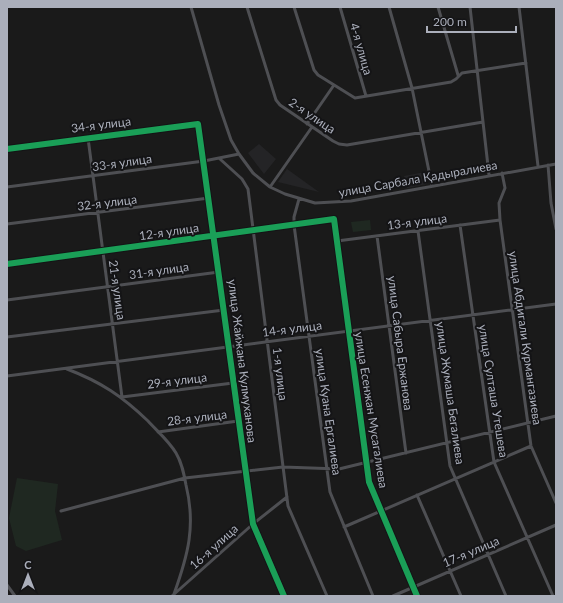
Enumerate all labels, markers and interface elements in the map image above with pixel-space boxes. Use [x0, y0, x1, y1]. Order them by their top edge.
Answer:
scale bar [427, 8, 516, 34]
text: 200 m [433, 14, 467, 29]
street label: 4-я улица [347, 21, 376, 77]
street label: 2-я улица [286, 94, 339, 137]
street label: 34-я улица [70, 113, 132, 136]
street label: 33-я улица [91, 151, 153, 174]
street label: улица Сарбала Қадыралиева [337, 157, 499, 200]
street label: 32-я улица [76, 191, 138, 214]
street label: 13-я улица [386, 210, 448, 233]
street label: 12-я улица [138, 220, 200, 243]
street label: улица Абдигали Курмангазиева [506, 250, 545, 426]
street label: 21-я улица [106, 259, 129, 321]
street label: 31-я улица [128, 259, 190, 282]
street label: улица Сабыра Ержанова [385, 275, 416, 411]
street label: улица Жайжана Кулмуханова [225, 278, 260, 443]
street label: 14-я улица [261, 317, 323, 340]
street label: улица Жумаша Бегалиева [433, 321, 468, 465]
street label: улица Султаша Утешева [476, 323, 511, 459]
street label: улица Есенжан Мусагалиева [352, 331, 391, 489]
street label: 1-я улица [270, 347, 291, 401]
street label: улица Куана Ергалиева [312, 348, 345, 476]
street label: 29-я улица [146, 369, 208, 392]
street label: 28-я улица [166, 406, 228, 429]
street label: 16-я улица [186, 521, 241, 572]
street label: 17-я улица [440, 533, 501, 570]
north arrow [8, 555, 48, 595]
text: С [24, 558, 32, 571]

